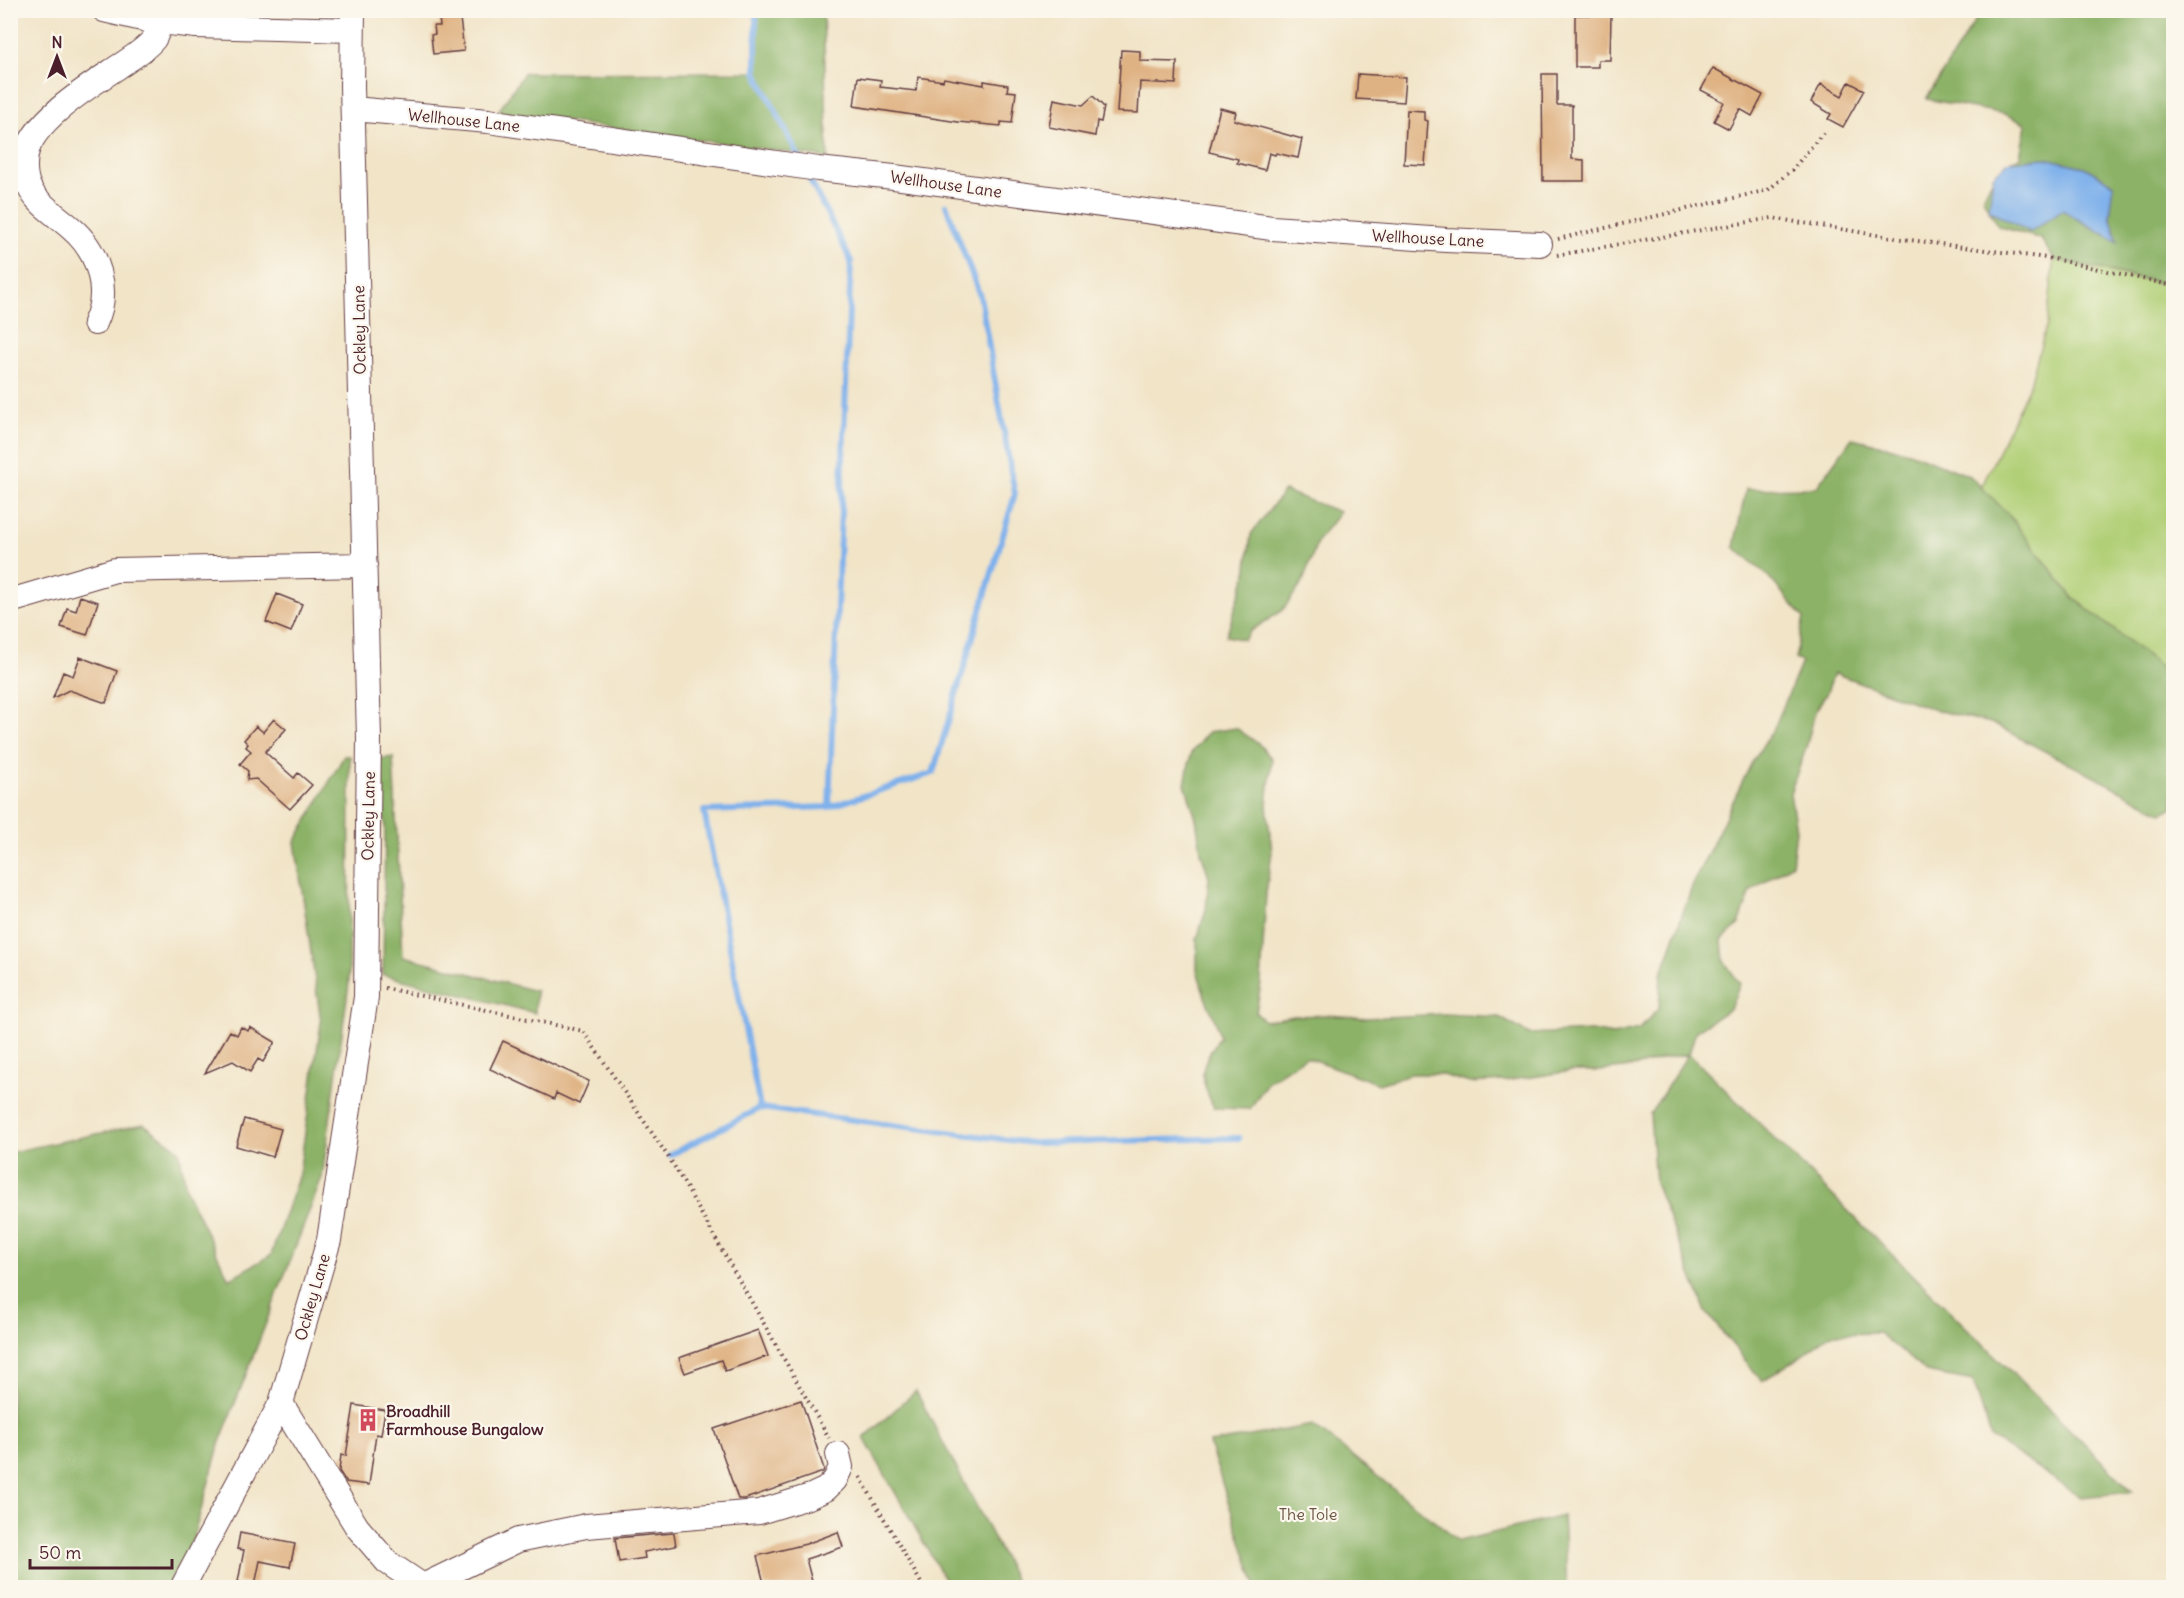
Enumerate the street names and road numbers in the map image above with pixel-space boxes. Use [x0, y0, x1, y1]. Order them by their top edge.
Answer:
street label: Wellhouse Lane [407, 104, 521, 136]
street label: Wellhouse Lane [889, 166, 1003, 202]
street label: Wellhouse Lane [1371, 225, 1485, 251]
street label: Ockley Lane [348, 285, 370, 375]
street label: Ockley Lane [357, 771, 379, 861]
street label: Ockley Lane [290, 1251, 334, 1343]

